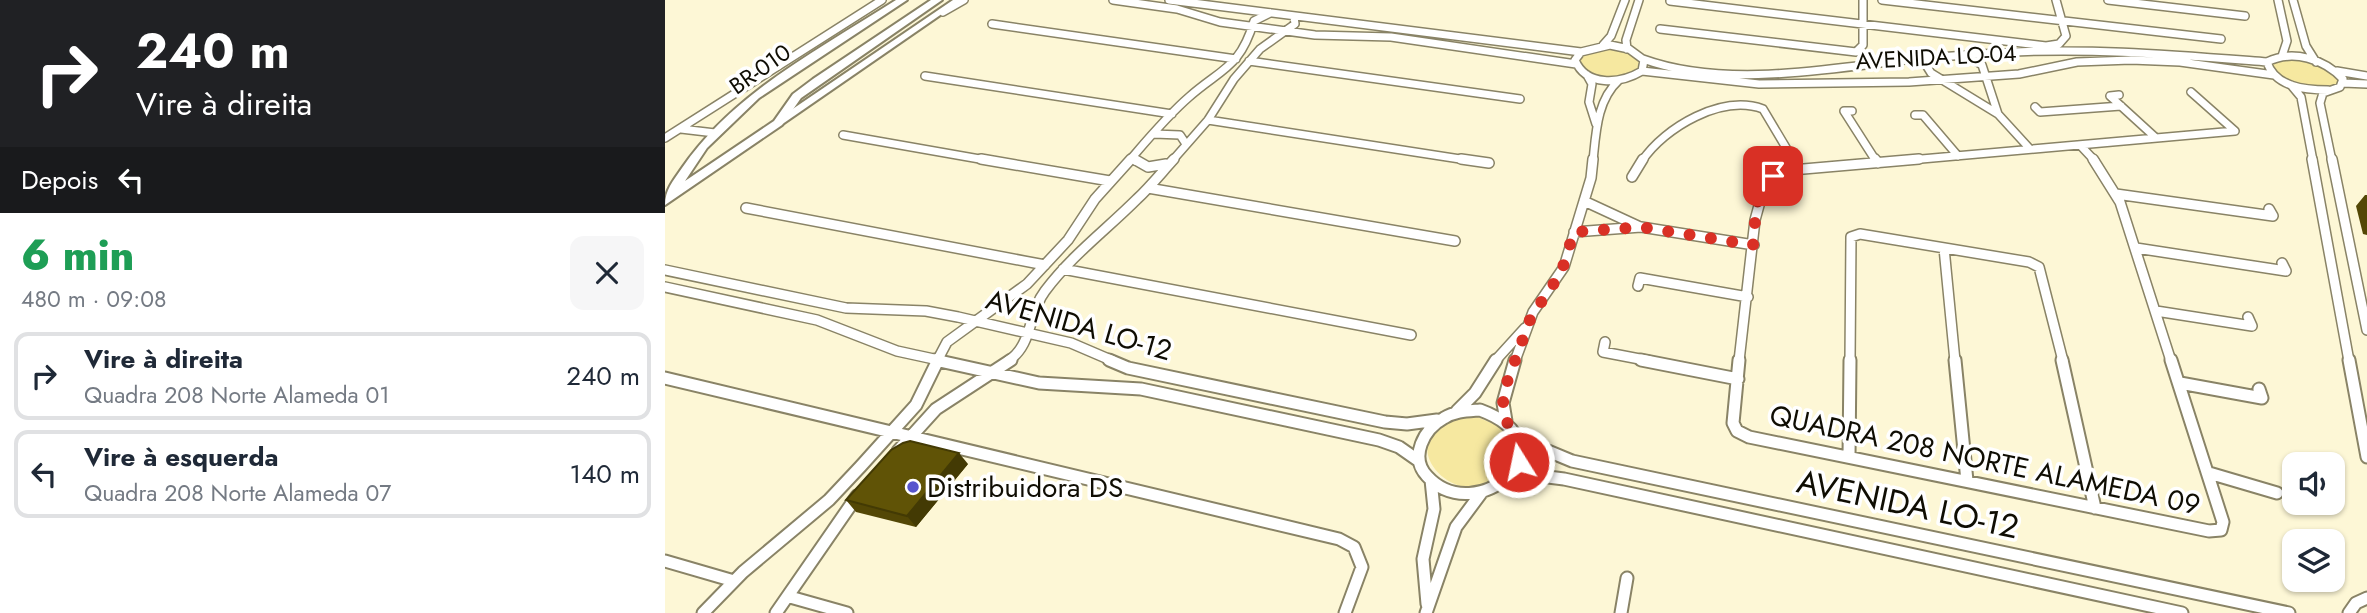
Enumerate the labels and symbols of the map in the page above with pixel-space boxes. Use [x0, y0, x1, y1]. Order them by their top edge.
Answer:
street label: BR-010 [722, 35, 798, 103]
street label: AVENIDA LO-04 [1855, 36, 2017, 78]
pin [1743, 146, 1803, 206]
street label: AVENIDA LO-12 [981, 279, 1177, 371]
street label: QUADRA 208 NORTE ALAMEDA 09 [1766, 394, 2204, 526]
position arrow [1482, 425, 1556, 499]
street label: AVENIDA LO-12 [1793, 458, 2023, 550]
place label: Distribuidora DS [927, 467, 1123, 508]
marker: Distribuidora DS [905, 479, 921, 495]

